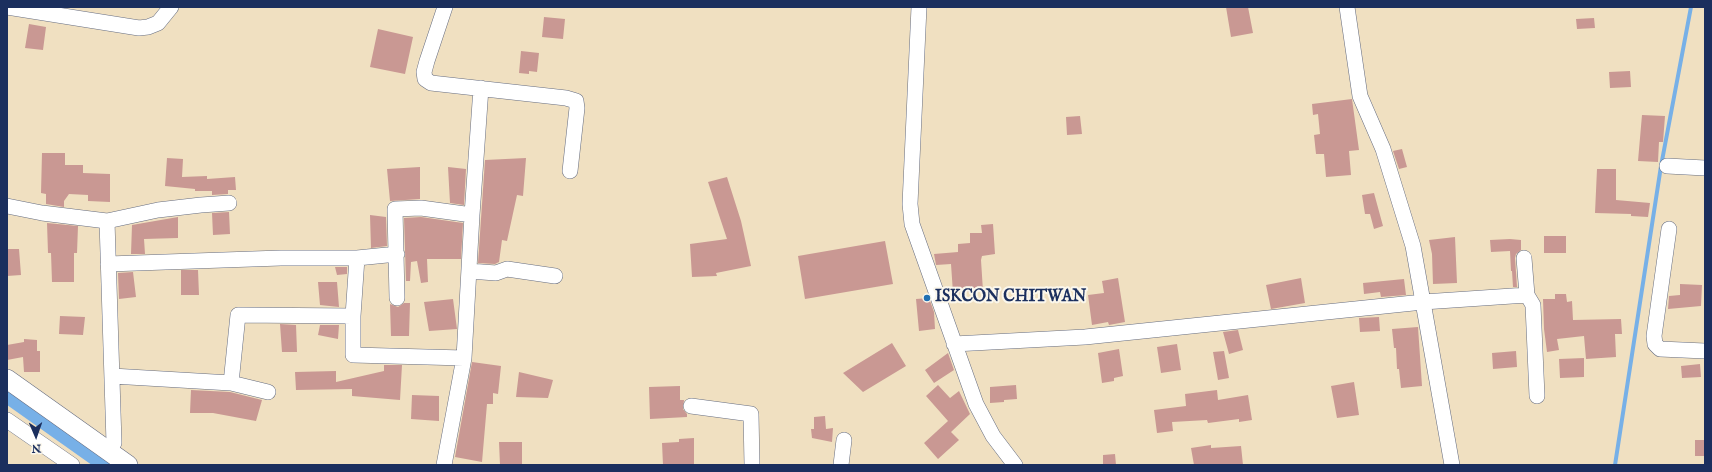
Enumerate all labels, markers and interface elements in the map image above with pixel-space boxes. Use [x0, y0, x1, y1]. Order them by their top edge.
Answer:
place label: ISKCON CHITWAN [935, 288, 1086, 308]
marker: ISKCON CHITWAN [922, 293, 932, 303]
north arrow [16, 416, 56, 456]
text: N [31, 441, 41, 455]

